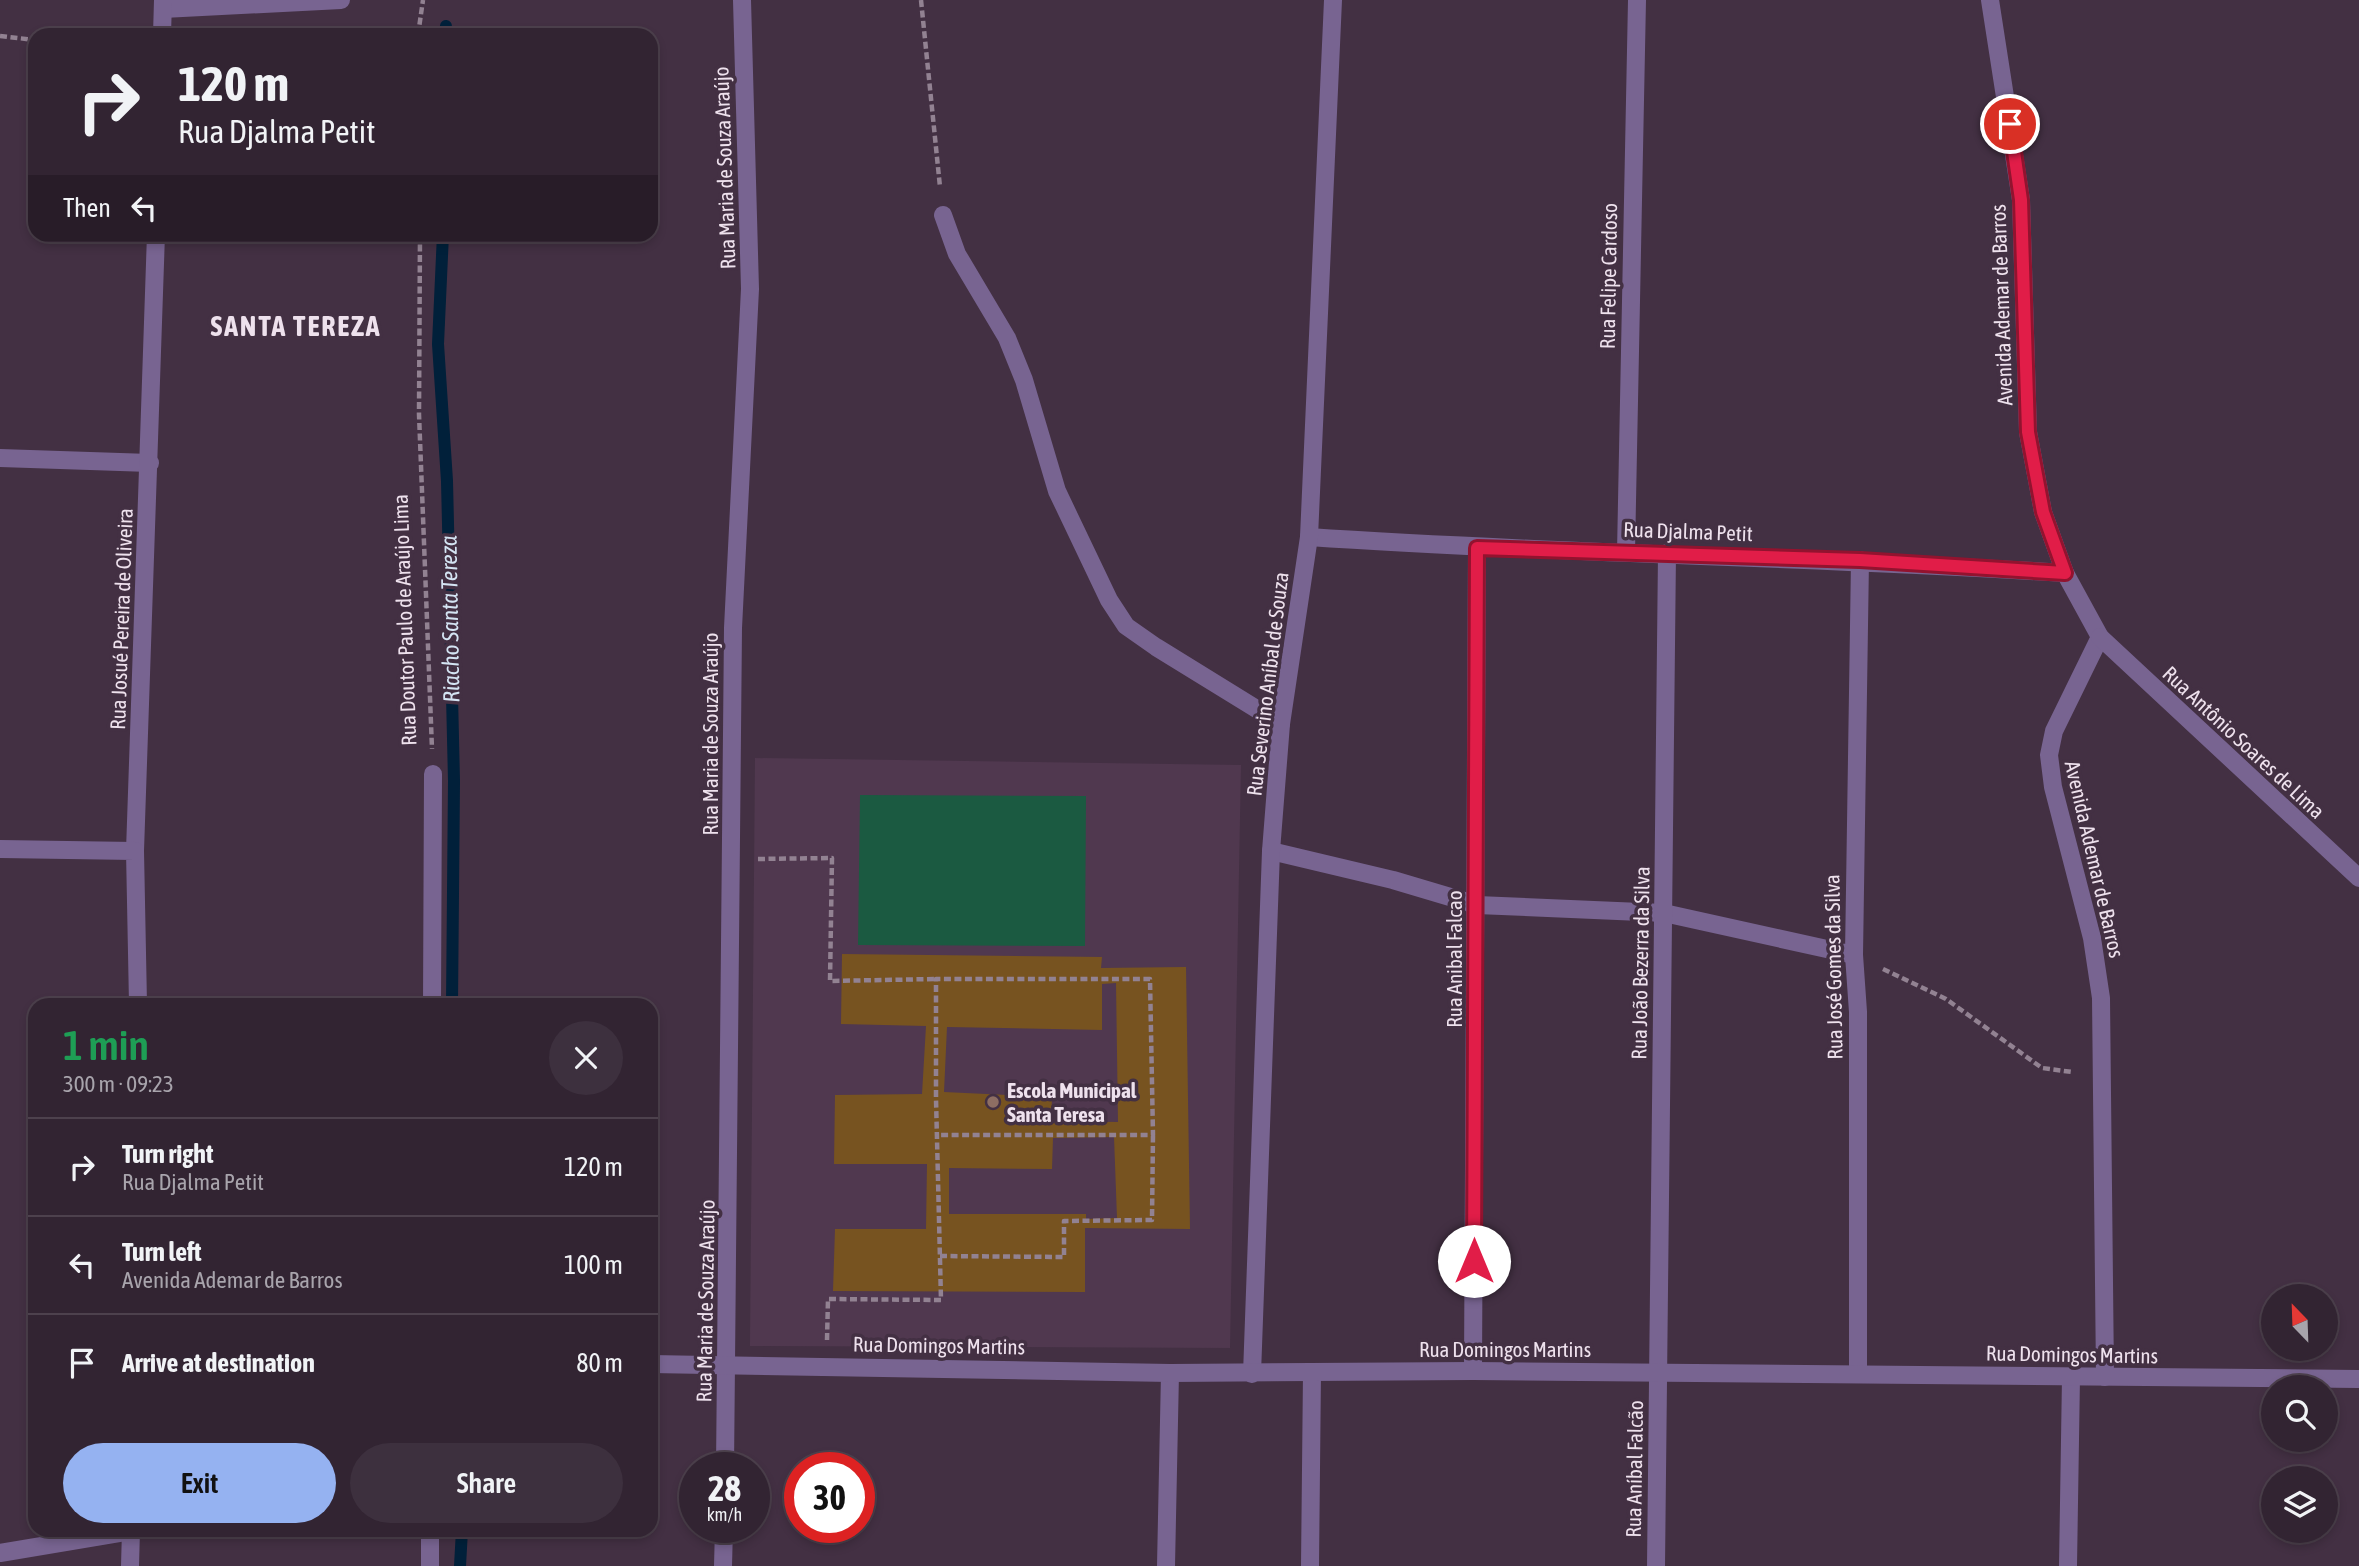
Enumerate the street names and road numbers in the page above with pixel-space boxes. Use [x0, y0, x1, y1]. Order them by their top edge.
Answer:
street label: Rua Maria de Souza Araújo [708, 66, 740, 270]
street label: Rua Felipe Cardoso [1595, 203, 1621, 349]
street label: Avenida Ademar de Barros [1985, 204, 2017, 406]
street label: Rua Doutor Paulo de Araújo Lima [388, 494, 420, 746]
street label: Rua Josué Pereira de Oliveira [105, 508, 137, 730]
street label: Rua Djalma Petit [1623, 517, 1753, 545]
street label: Rua Severino Aníbal de Souza [1241, 571, 1293, 797]
street label: Rua Maria de Souza Araújo [698, 633, 722, 835]
street label: Rua Antônio Soares de Lima [2158, 661, 2330, 823]
street label: Avenida Ademar de Barros [2061, 758, 2129, 960]
street label: Rua João Bezerra da Silva [1626, 866, 1654, 1060]
street label: Rua José Gomes da Silva [1819, 874, 1847, 1060]
street label: Rua Anibal Falcao [1442, 890, 1466, 1028]
street label: Rua Maria de Souza Araújo [691, 1199, 719, 1403]
street label: Rua Domingos Martins [853, 1331, 1025, 1359]
street label: Rua Domingos Martins [1419, 1337, 1591, 1361]
street label: Rua Domingos Martins [1986, 1340, 2158, 1368]
street label: Rua Aníbal Falcão [1621, 1400, 1647, 1538]

